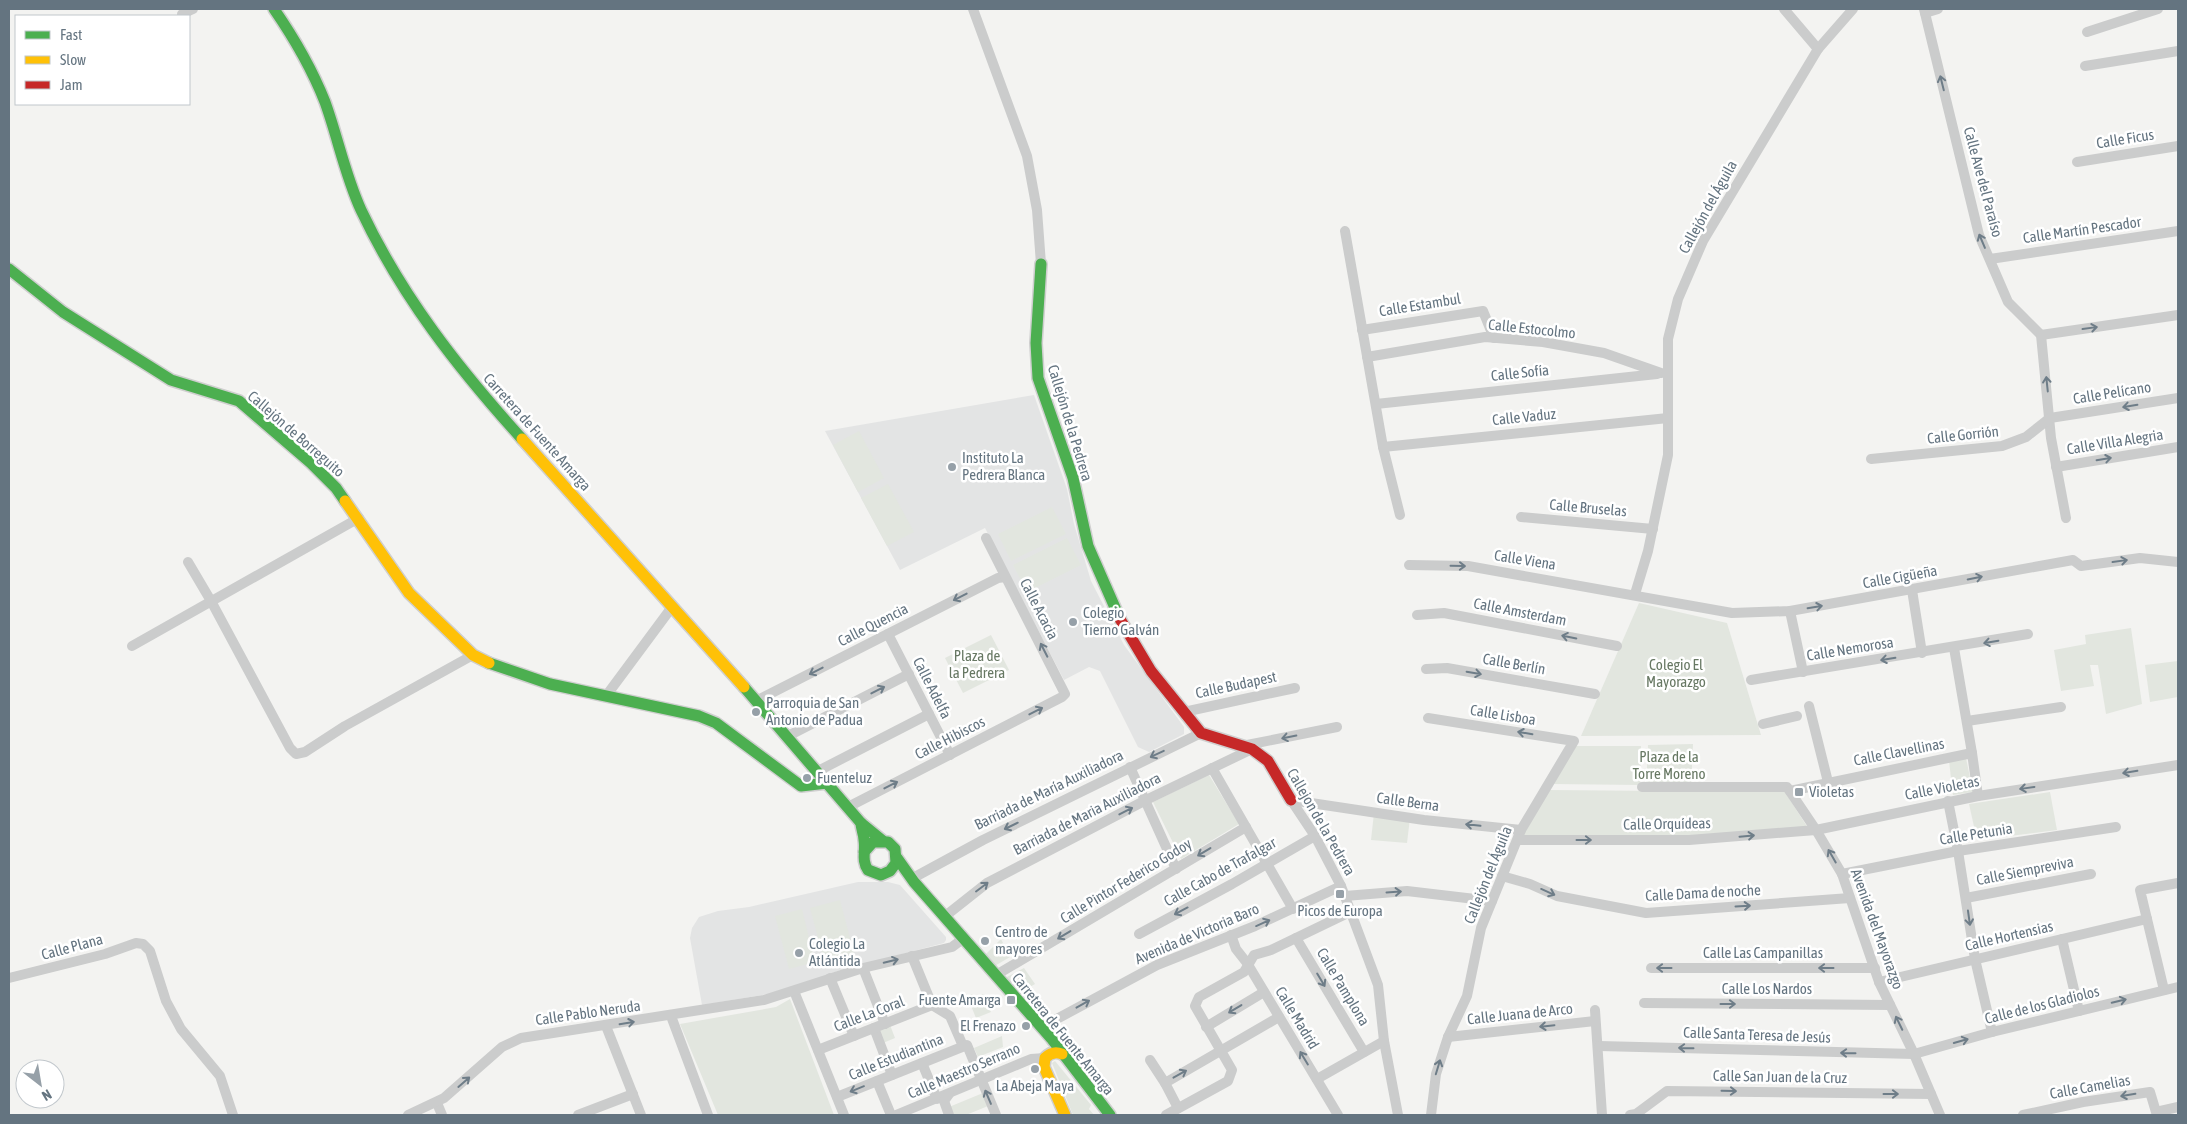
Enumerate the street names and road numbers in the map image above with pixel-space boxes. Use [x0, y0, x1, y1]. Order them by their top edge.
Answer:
street label: Calle Ave del Paraíso [1961, 125, 2006, 239]
street label: Calle Ficus [2095, 126, 2155, 151]
street label: Callejón del Águila [1675, 157, 1740, 256]
street label: Calle Martín Pescador [2022, 213, 2143, 246]
street label: Calle Estambul [1378, 290, 1462, 319]
street label: Calle Estocolmo [1488, 315, 1577, 342]
street label: Calle Sofía [1490, 361, 1550, 384]
street label: Callejón de la Pedrera [1045, 363, 1096, 483]
street label: Carretera de Fuente Amarga [480, 370, 595, 494]
street label: Calle Pelícano [2072, 378, 2152, 407]
street label: Callejón de Borreguito [245, 387, 348, 480]
street label: Calle Vaduz [1491, 405, 1557, 428]
street label: Calle Gorrión [1926, 422, 2000, 447]
street label: Calle Villa Alegria [2065, 425, 2164, 458]
street label: Calle Bruselas [1549, 496, 1627, 519]
street label: Calle Viena [1493, 546, 1557, 573]
street label: Calle Cigüeña [1861, 562, 1939, 591]
street label: Calle Acacia [1017, 575, 1062, 642]
street label: Calle Amsterdam [1472, 594, 1568, 629]
street label: Calle Quencia [835, 600, 911, 649]
street label: Calle Nemorosa [1805, 633, 1895, 664]
street label: Calle Berlín [1481, 650, 1547, 677]
street label: Calle Adelfa [910, 654, 955, 721]
street label: Calle Budapest [1194, 668, 1278, 701]
street label: Calle Lisboa [1469, 701, 1537, 728]
street label: Calle Hibiscos [912, 713, 988, 762]
street label: Calle Clavellinas [1852, 734, 1946, 769]
street label: Barriada de María Auxiliadora [972, 746, 1126, 833]
street label: Callejon de la Pedrera [1284, 765, 1359, 878]
street label: Barriada de Maria Auxiliadora [1010, 769, 1163, 858]
street label: Calle Violetas [1903, 772, 1981, 803]
street label: Calle Berna [1376, 789, 1440, 814]
street label: Calle Orquídeas [1623, 814, 1711, 833]
street label: Calle Petunia [1938, 819, 2014, 848]
street label: Callejón del Águila [1460, 824, 1515, 926]
street label: Calle Cabo de Trafalgar [1161, 833, 1279, 909]
street label: Calle Pintor Federico Godoy [1057, 835, 1194, 926]
street label: Calle Siempreviva [1975, 853, 2075, 888]
street label: Avenida del Mayorazgo [1848, 866, 1907, 991]
street label: Calle Dama de noche [1645, 881, 1761, 904]
street label: Avenida de Victoria Baro [1132, 900, 1261, 967]
street label: Calle Hortensias [1963, 917, 2055, 954]
street label: Calle Plana [39, 930, 104, 963]
street label: Calle Las Campanillas [1703, 944, 1823, 961]
street label: Calle Pamplona [1314, 945, 1373, 1029]
street label: Carretera de Fuente Amarga [1009, 969, 1118, 1098]
street label: Calle Los Nardos [1722, 980, 1812, 997]
street label: Calle de los Gladiolos [1983, 982, 2101, 1027]
street label: Calle Madrid [1272, 984, 1323, 1052]
street label: Calle La Coral [831, 992, 906, 1035]
street label: Calle Pablo Neruda [534, 997, 642, 1028]
street label: Calle Juana de Arco [1466, 1000, 1574, 1028]
street label: Calle Santa Teresa de Jesús [1683, 1023, 1831, 1046]
street label: Calle Estudiantina [846, 1030, 946, 1083]
street label: Calle Maestro Serrano [905, 1039, 1023, 1102]
street label: Calle San Juan de la Cruz [1713, 1067, 1848, 1086]
street label: Calle Camelias [2048, 1071, 2131, 1102]

